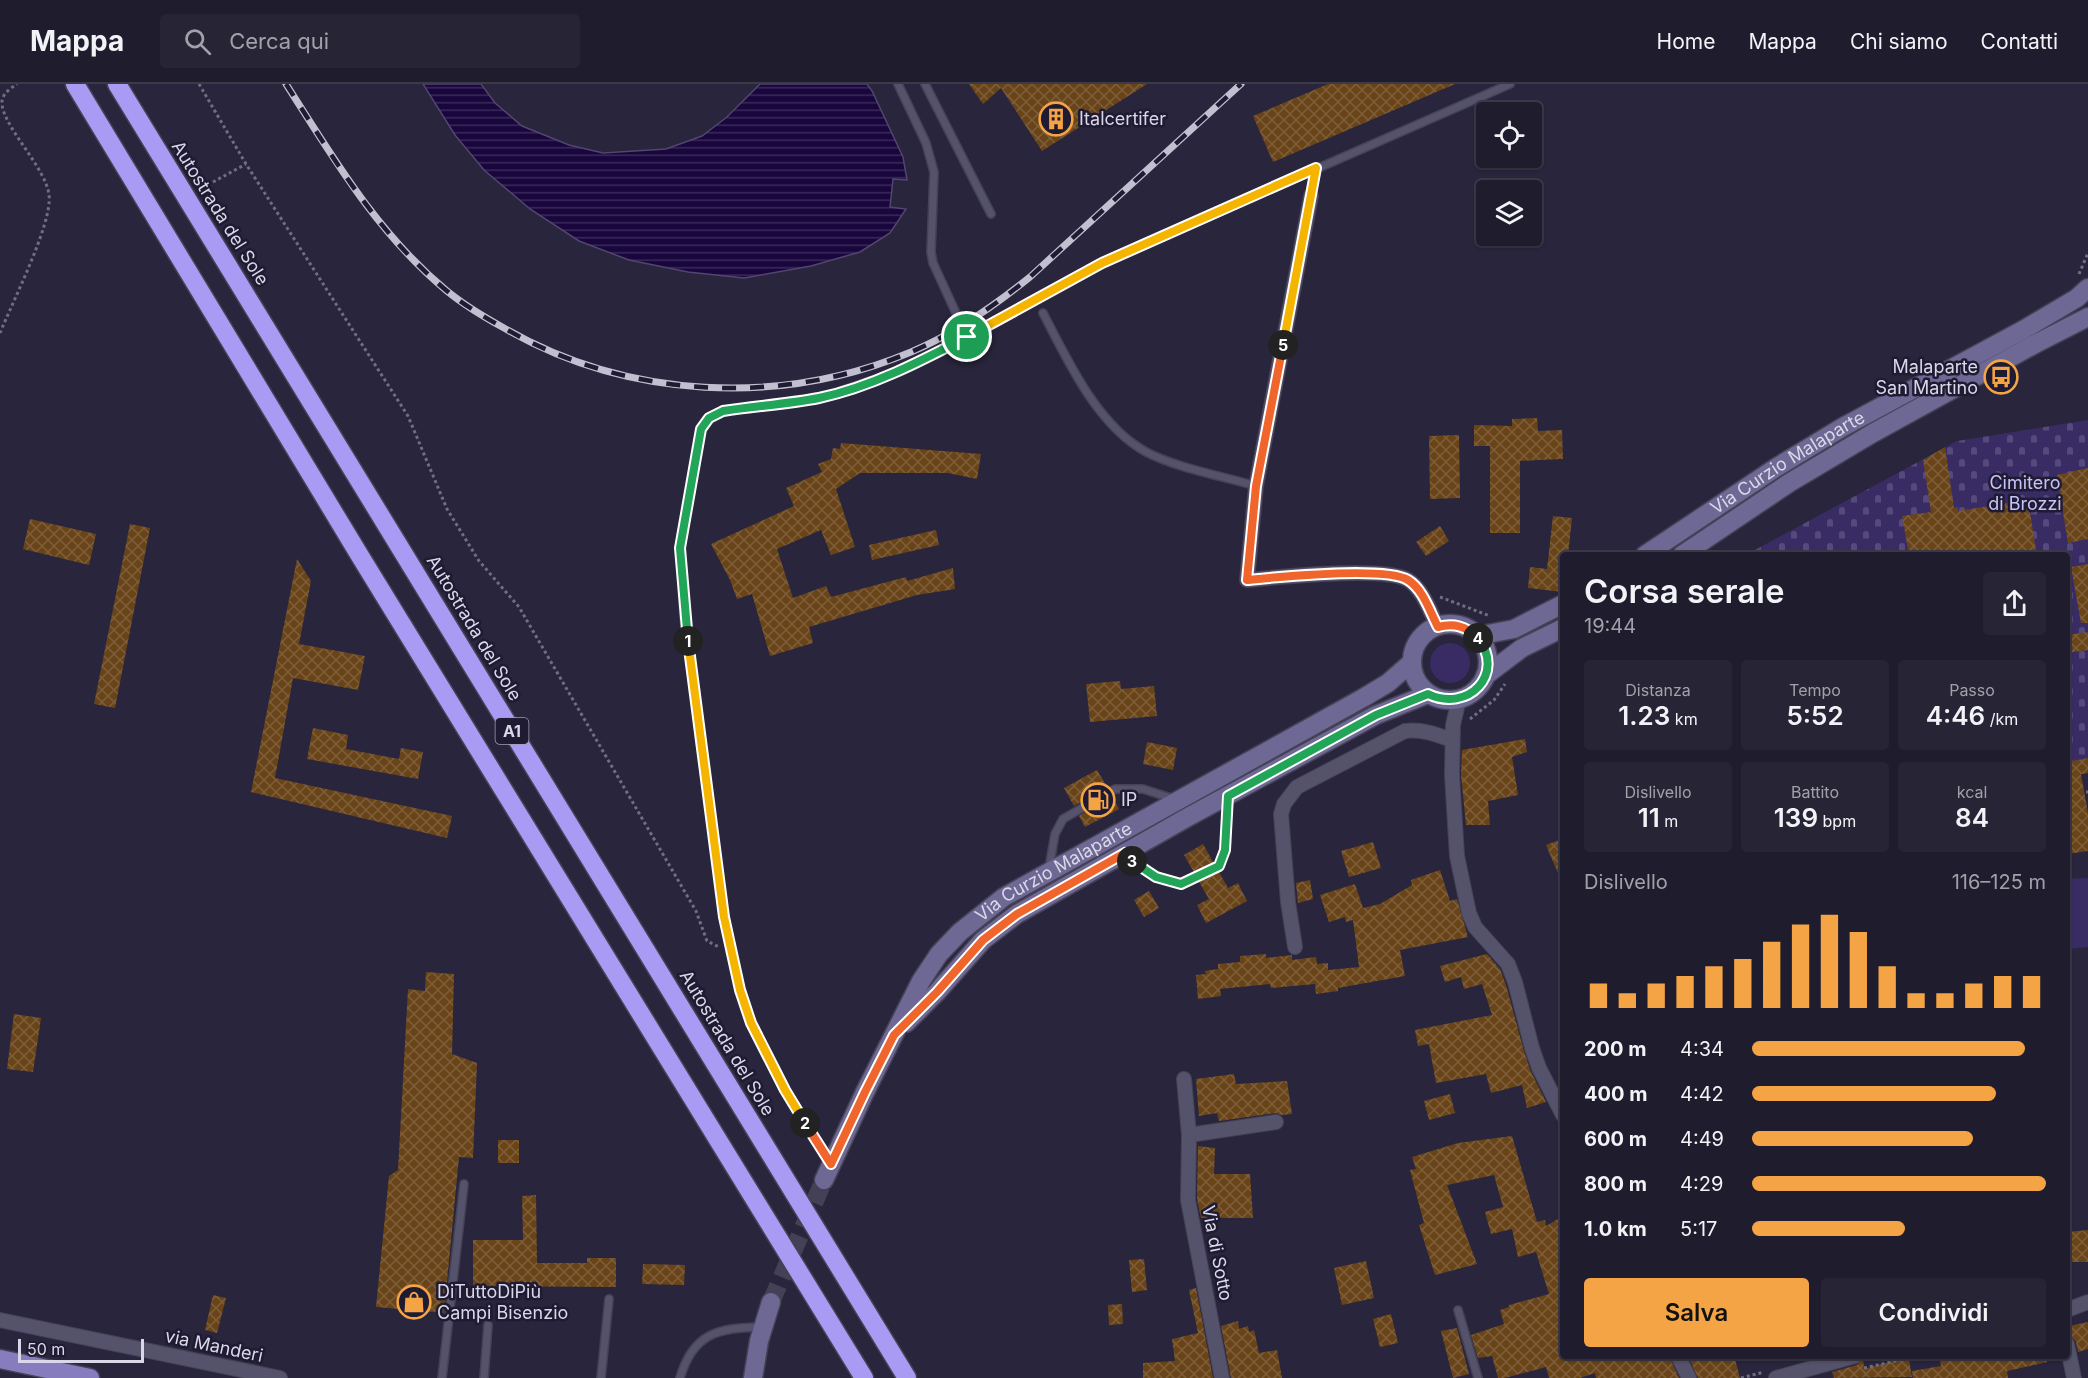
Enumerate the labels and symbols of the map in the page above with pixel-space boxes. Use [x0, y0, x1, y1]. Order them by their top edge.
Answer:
building icon: Italcertifer [1038, 101, 1074, 137]
place label: Italcertifer [1079, 108, 1166, 129]
street label: Autostrada del Sole [167, 137, 273, 289]
pin [941, 311, 992, 362]
pin: 5 [1268, 330, 1298, 360]
place label: Malaparte San Martino [1876, 356, 1978, 398]
bus stop icon: Malaparte San Martino [1983, 359, 2019, 395]
street label: Via Curzio Malaparte [1706, 406, 1868, 518]
park label: Cimitero di Brozzi [1988, 472, 2062, 514]
street label: Autostrada del Sole [423, 551, 526, 704]
pin: 4 [1463, 623, 1493, 653]
pin: 1 [673, 626, 703, 656]
road number: A1 [496, 718, 528, 744]
fuel station icon: IP [1080, 782, 1116, 818]
place label: IP [1121, 789, 1137, 810]
street label: Via Curzio Malaparte [971, 817, 1135, 926]
pin: 3 [1117, 846, 1147, 876]
street label: Autostrada del Sole [676, 966, 779, 1119]
pin: 2 [790, 1108, 820, 1138]
street label: Via di Sotto [1198, 1203, 1237, 1302]
place label: DiTuttoDiPiù Campi Bisenzio [437, 1281, 568, 1323]
shop icon: DiTuttoDiPiù Campi Bisenzio [396, 1284, 432, 1320]
street label: via Manderi [163, 1325, 265, 1366]
scale bar [18, 1336, 144, 1364]

